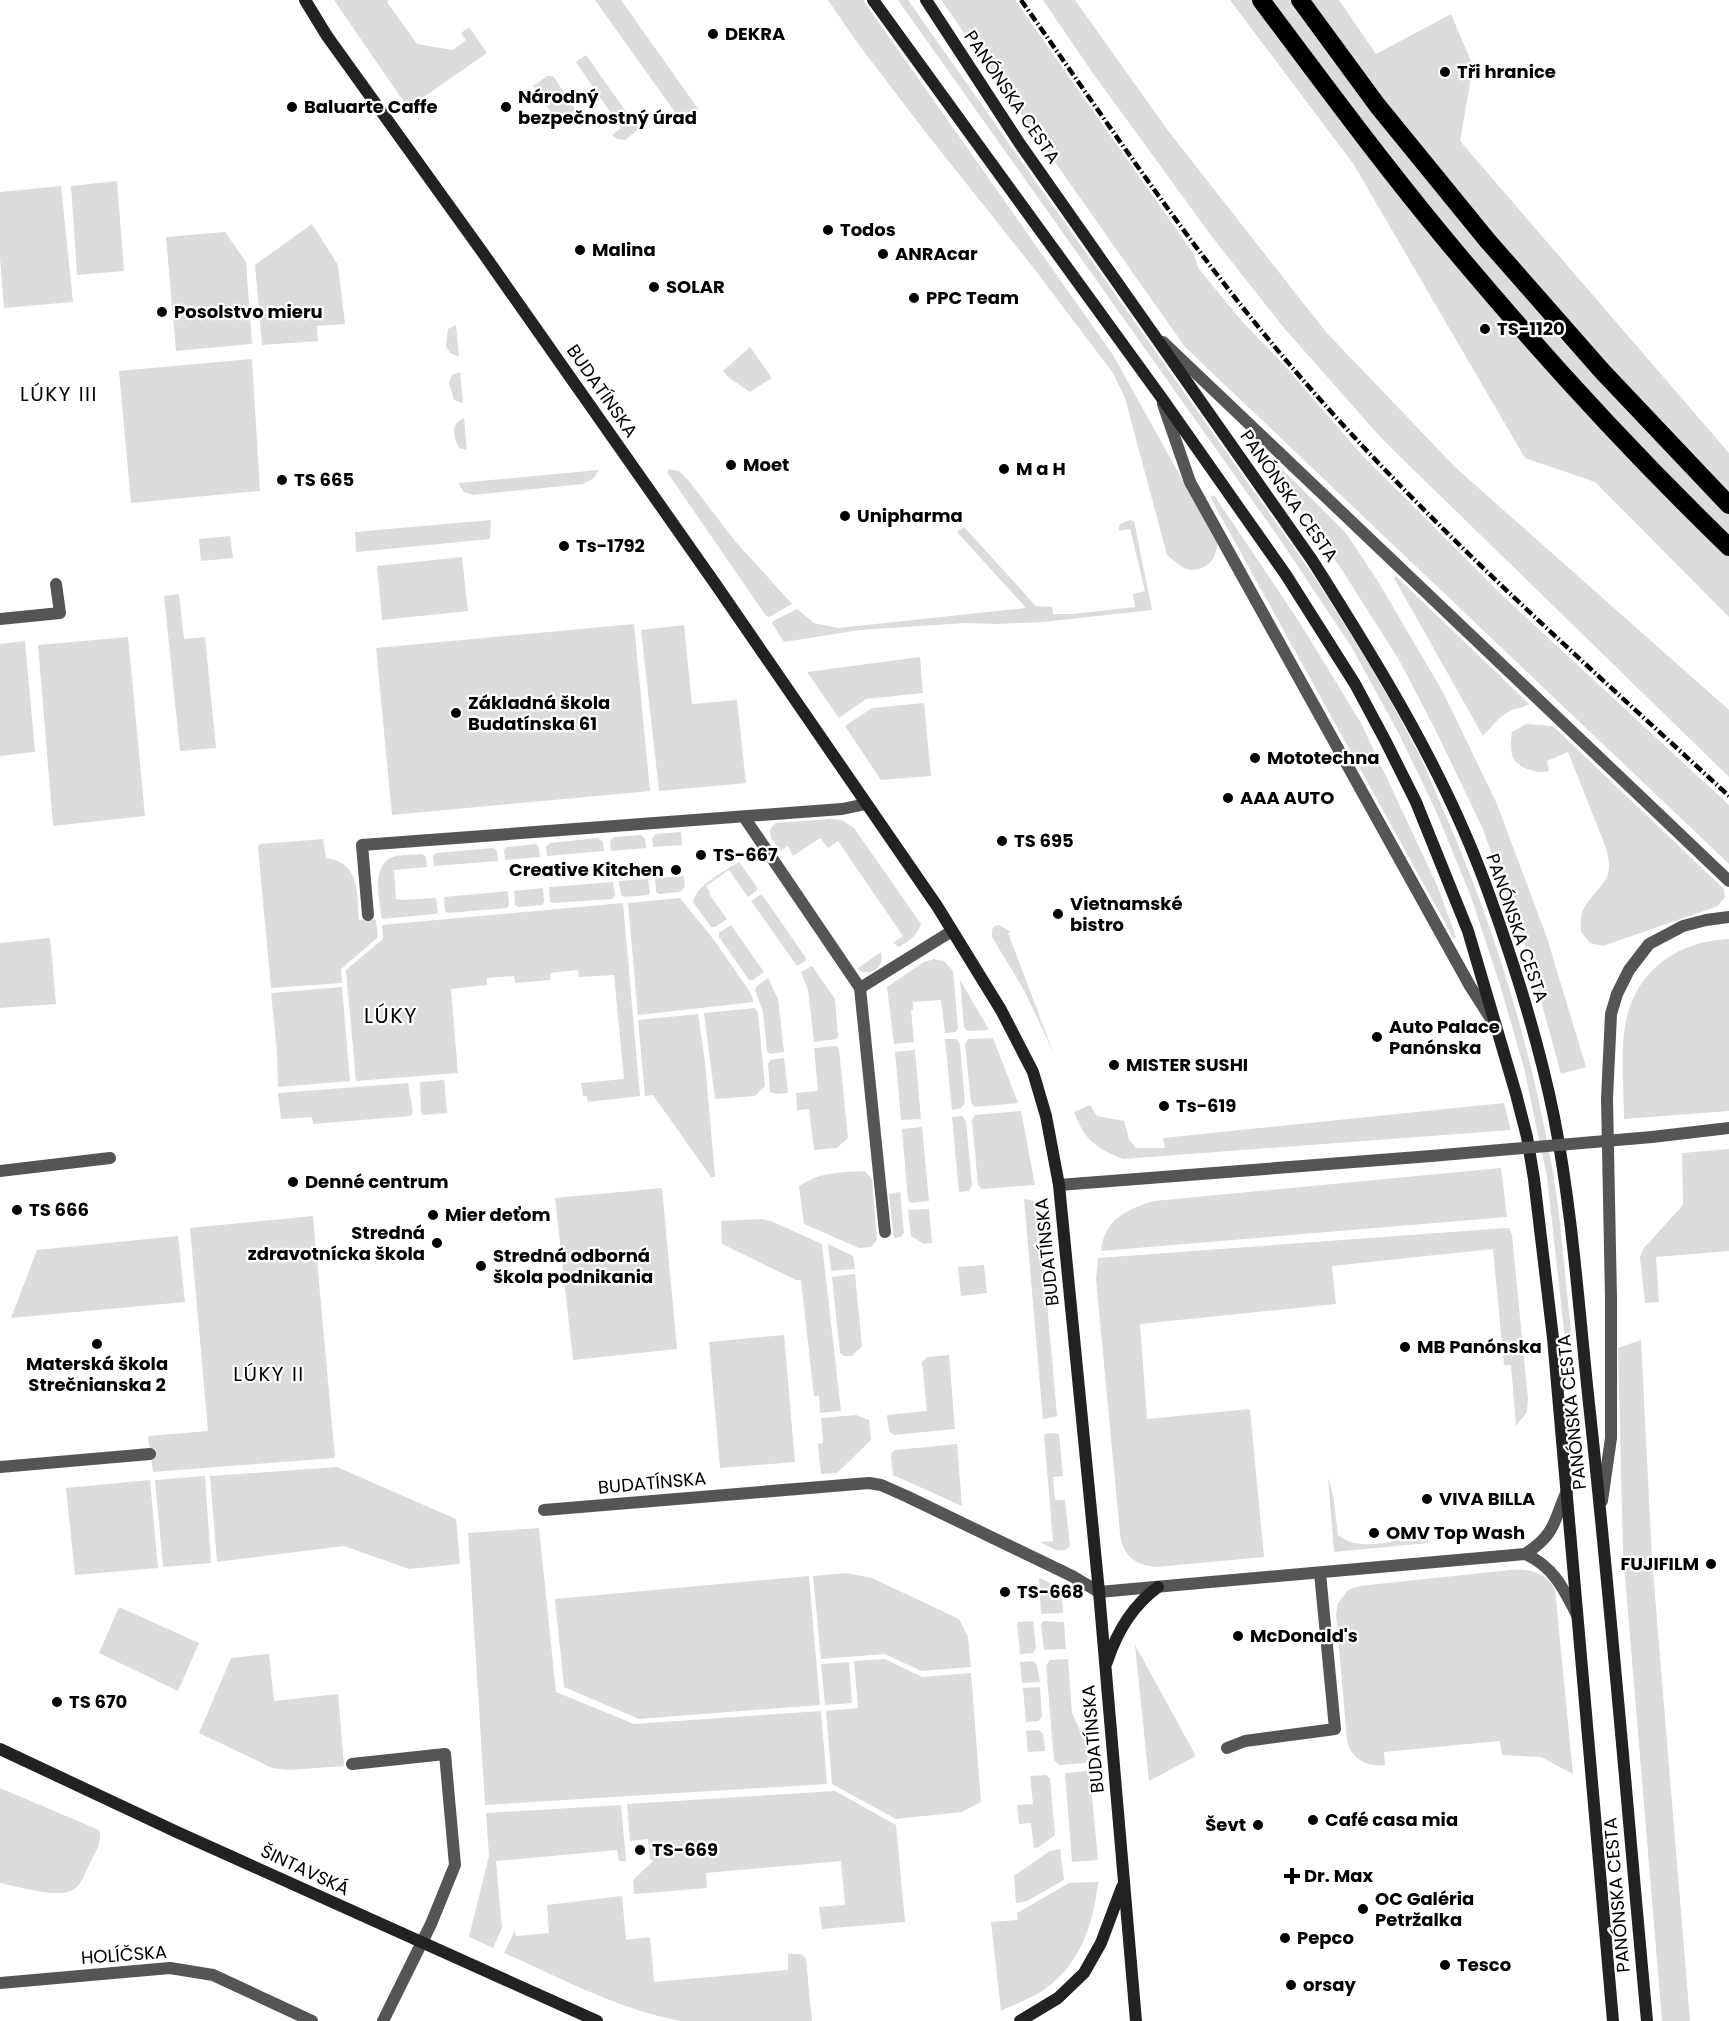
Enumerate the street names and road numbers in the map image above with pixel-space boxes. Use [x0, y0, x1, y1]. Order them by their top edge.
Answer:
street label: PANÓNSKA CESTA [958, 25, 1066, 168]
street label: BUDATÍNSKA [561, 339, 644, 442]
street label: PANÓNSKA CESTA [1234, 425, 1344, 567]
street label: PANÓNSKA CESTA [1480, 850, 1555, 1006]
street label: BUDATÍNSKA [1028, 1197, 1065, 1307]
street label: PANÓNSKA CESTA [1551, 1333, 1592, 1491]
street label: BUDATÍNSKA [597, 1465, 707, 1500]
street label: BUDATÍNSKA [1075, 1684, 1110, 1794]
street label: PANÓNSKA CESTA [1597, 1816, 1636, 1974]
street label: ŠINTAVSKÁ [257, 1838, 354, 1901]
street label: HOLÍČSKA [80, 1939, 168, 1970]

